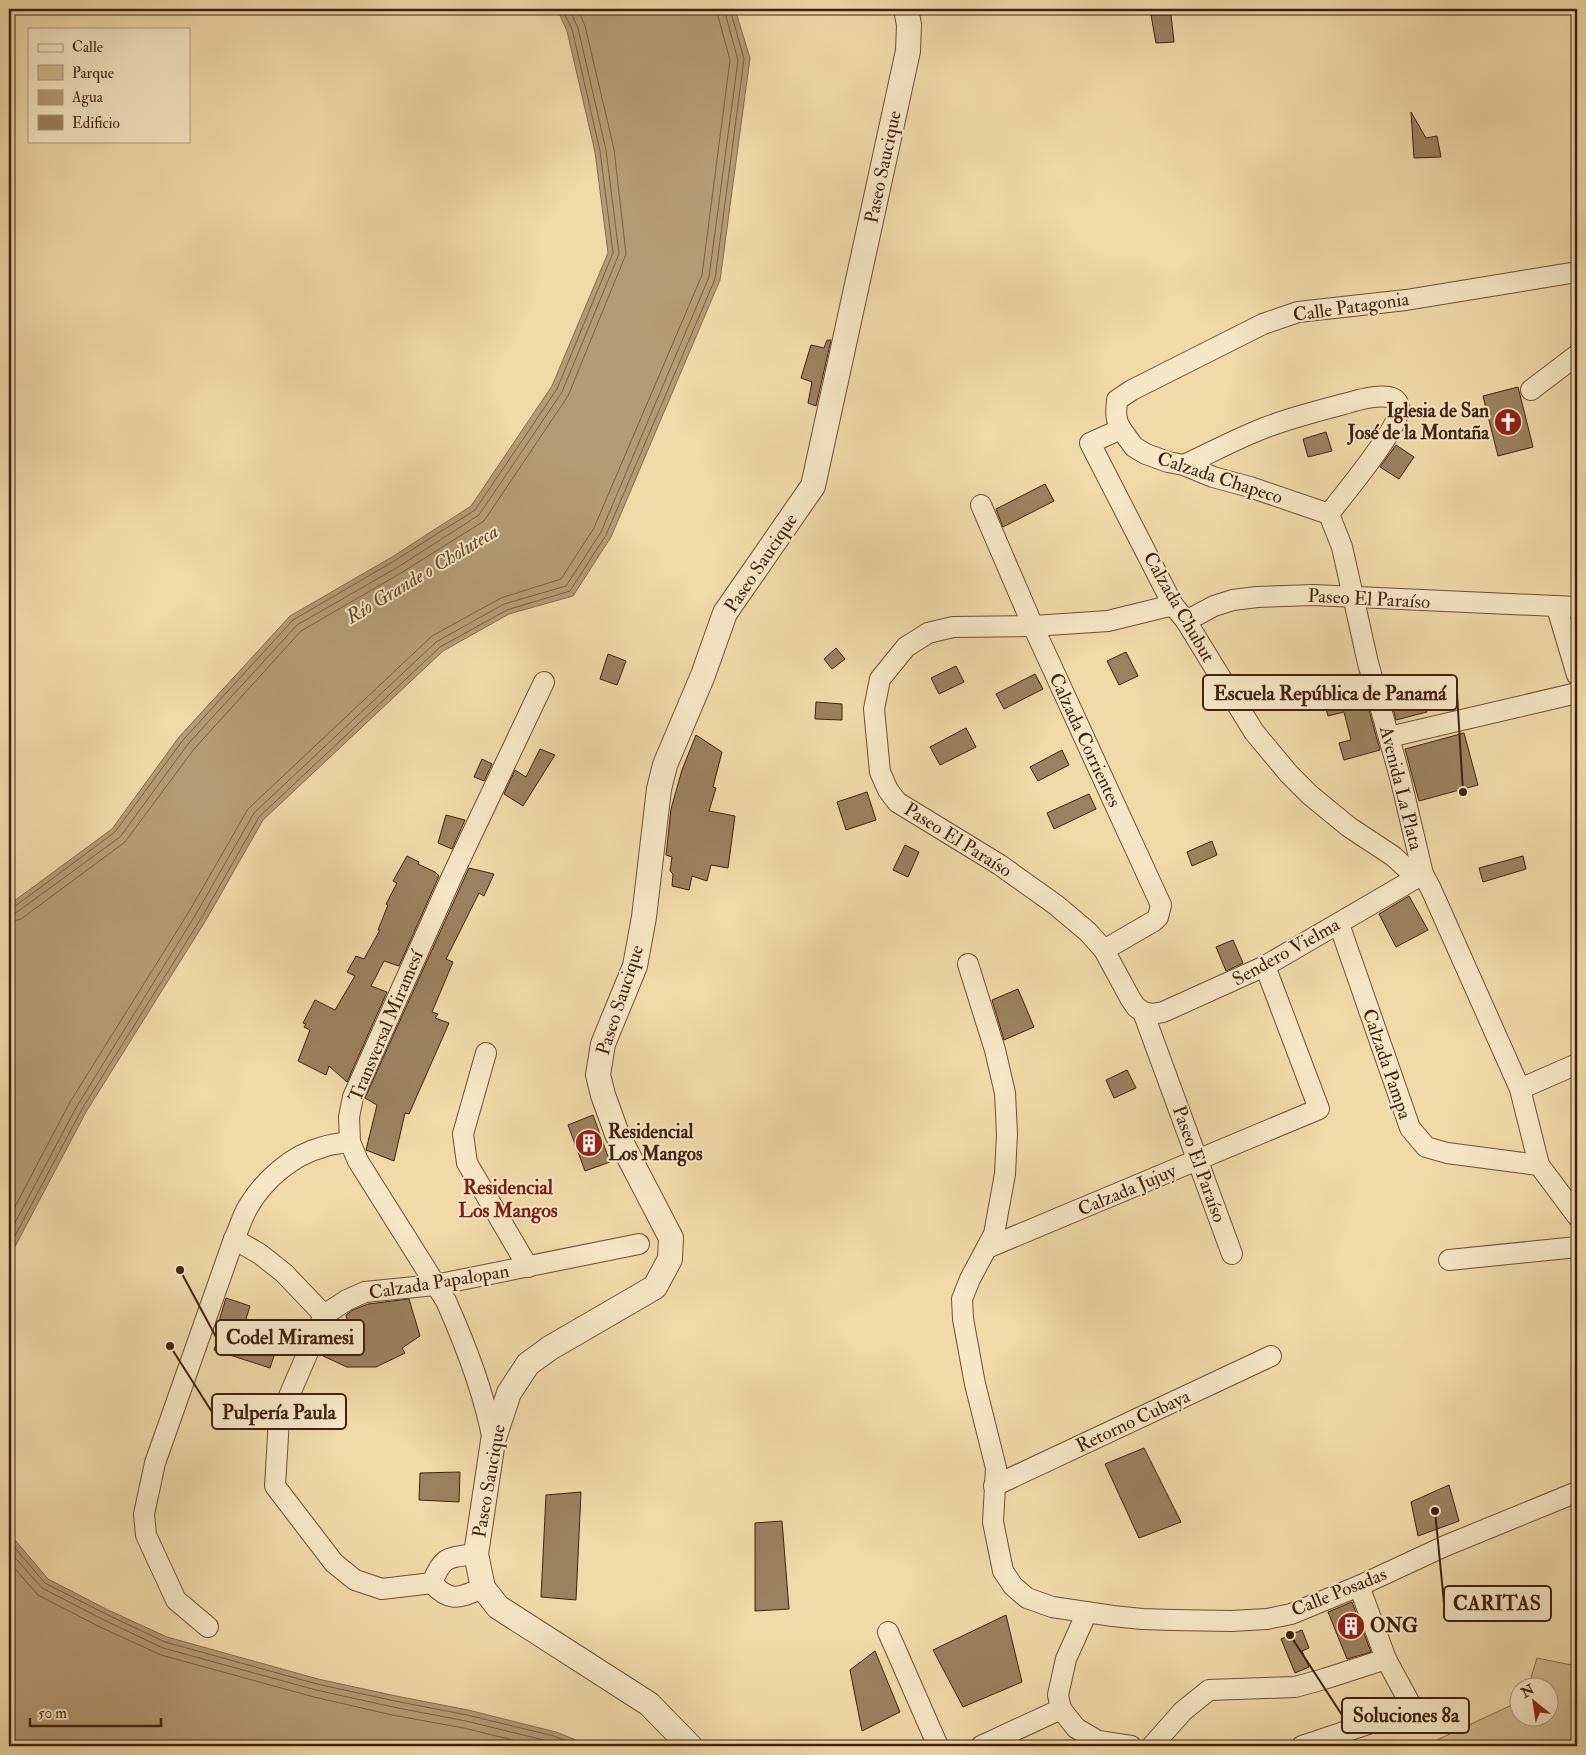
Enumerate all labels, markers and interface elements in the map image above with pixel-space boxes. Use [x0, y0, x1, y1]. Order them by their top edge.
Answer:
legend [28, 28, 190, 142]
text: Calle [72, 38, 103, 57]
text: Parque [72, 64, 114, 83]
text: Agua [71, 88, 104, 107]
street label: Paseo Saucique [859, 108, 907, 226]
text: Edificio [72, 114, 120, 133]
street label: Calle Patagonia [1291, 287, 1411, 327]
place label: Iglesia de San José de la Montaña [1347, 399, 1490, 445]
church icon: Iglesia de San José de la Montaña [1493, 407, 1523, 437]
street label: Calzada Chapeco [1154, 446, 1286, 511]
street label: Paseo Saucique [719, 509, 803, 617]
water label: Río Grande o Choluteca [340, 519, 503, 630]
street label: Calzada Chubut [1138, 548, 1220, 666]
street label: Paseo El Paraíso [1307, 584, 1431, 614]
street label: Calzada Corrientes [1043, 669, 1127, 811]
callout: Escuela República de Panamá [1203, 675, 1457, 710]
text: Escuela República de Panamá [1213, 681, 1447, 707]
street label: Avenida La Plata [1374, 723, 1428, 853]
street label: Paseo El Paraíso [900, 797, 1016, 883]
street label: Sendero Vielma [1228, 912, 1344, 991]
street label: Paseo Saucique [591, 942, 649, 1058]
street label: Transversal Miramesí [343, 945, 429, 1105]
street label: Calzada Pampa [1356, 1006, 1417, 1123]
street label: Paseo El Paraíso [1167, 1102, 1231, 1226]
place label: Residencial Los Mangos [608, 1120, 703, 1167]
building icon: Residencial Los Mangos [574, 1128, 604, 1158]
street label: Calzada Jujuy [1074, 1158, 1180, 1221]
district label: Residencial Los Mangos [458, 1175, 558, 1224]
street label: Calzada Papalopan [367, 1259, 511, 1306]
callout: Codel Miramesi [216, 1320, 364, 1355]
text: Codel Miramesi [226, 1325, 355, 1350]
street label: Retorno Cubaya [1072, 1384, 1194, 1458]
callout: Pulpería Paula [212, 1394, 346, 1429]
text: Pulpería Paula [222, 1400, 337, 1426]
street label: Paseo Saucique [467, 1422, 511, 1540]
street label: Calle Posadas [1288, 1562, 1390, 1622]
callout: CARITAS [1444, 1586, 1551, 1621]
text: CARITAS [1453, 1591, 1541, 1616]
building icon: ONG [1336, 1611, 1366, 1641]
place label: ONG [1370, 1614, 1418, 1638]
north arrow [1508, 1678, 1558, 1728]
text: N [1517, 1680, 1538, 1702]
scale bar [30, 1695, 161, 1727]
callout: Soluciones 8a [1342, 1698, 1469, 1733]
text: Soluciones 8a [1353, 1703, 1460, 1728]
text: 50 m [38, 1704, 67, 1723]

